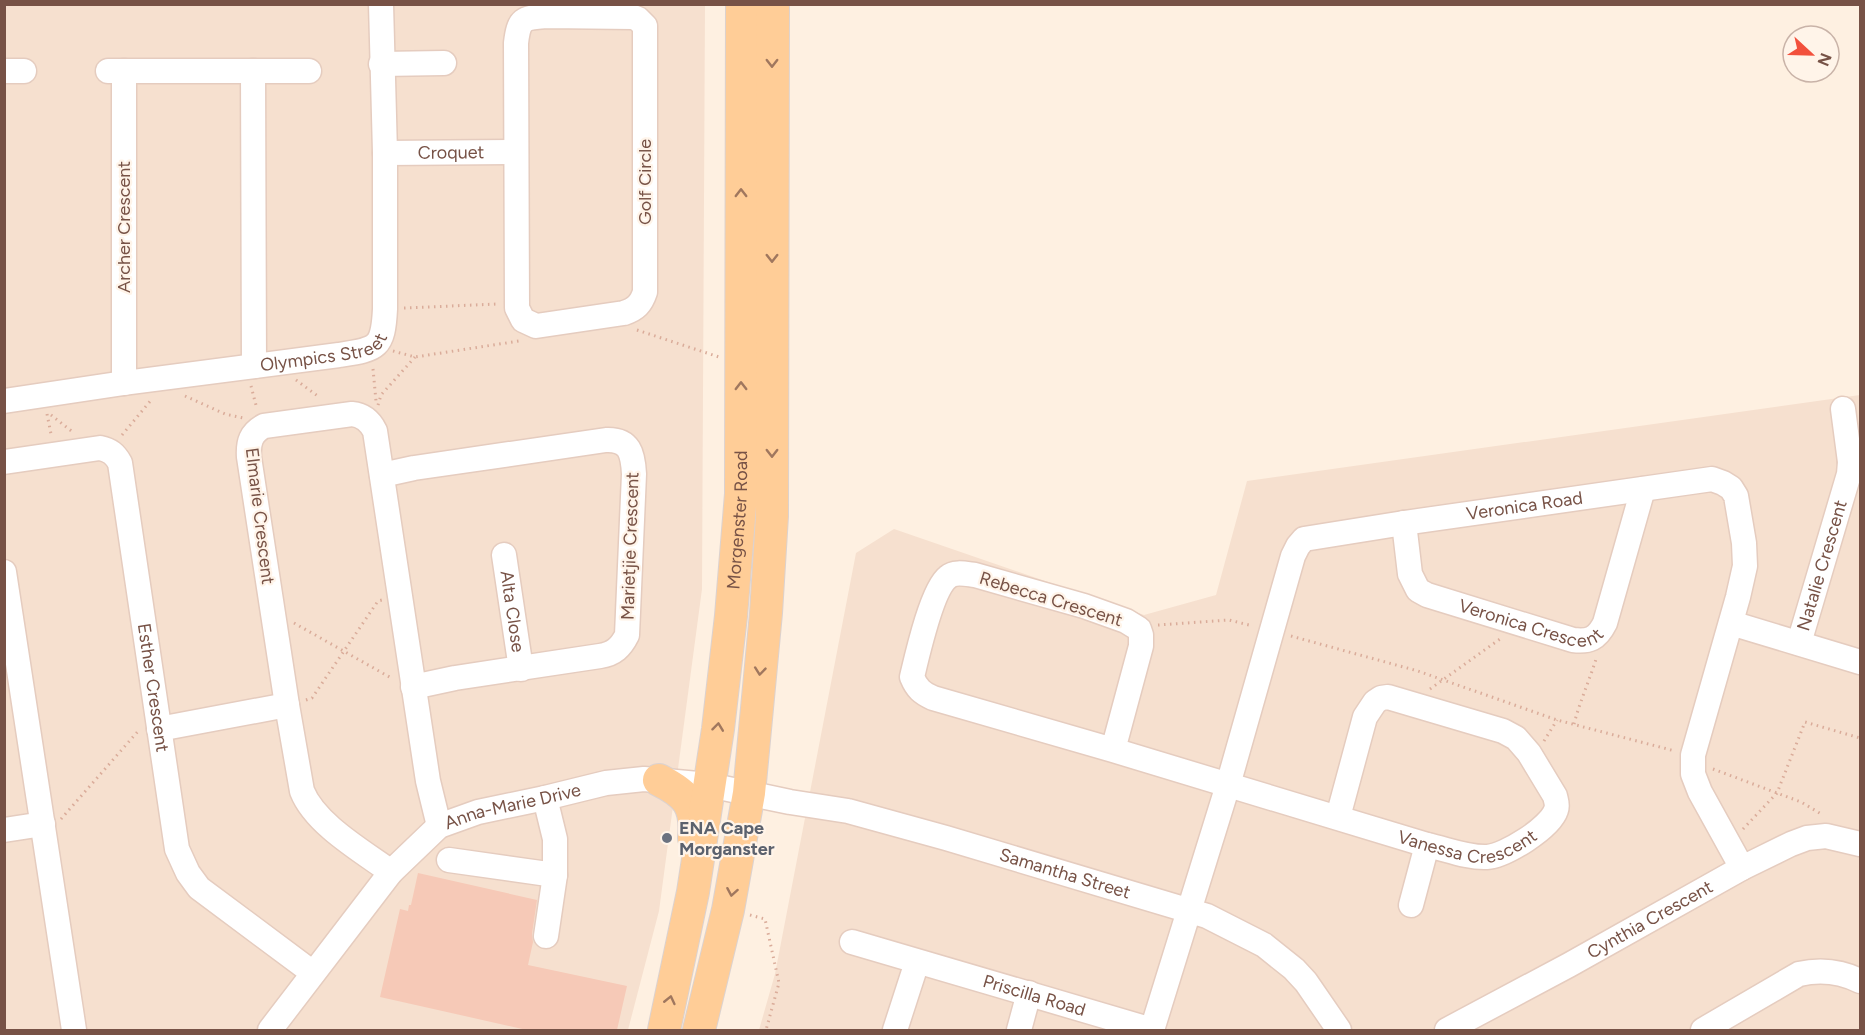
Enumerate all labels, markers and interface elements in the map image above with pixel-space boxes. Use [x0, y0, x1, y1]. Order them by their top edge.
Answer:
north arrow [1781, 24, 1841, 84]
text: N [1813, 50, 1836, 69]
one-way arrow [766, 58, 778, 67]
street label: Golf Circle [634, 139, 656, 225]
street label: Croquet [418, 141, 485, 164]
street label: Archer Crescent [113, 161, 135, 293]
one-way arrow [735, 188, 747, 197]
one-way arrow [766, 253, 778, 262]
street label: Olympics Street [259, 330, 392, 376]
one-way arrow [735, 382, 747, 391]
street label: Elmarie Crescent [241, 446, 279, 586]
one-way arrow [766, 448, 778, 457]
street label: Morgenster Road [722, 450, 752, 590]
street label: Marietjie Crescent [616, 471, 644, 620]
street label: Veronica Road [1465, 487, 1584, 525]
street label: Natalie Crescent [1792, 497, 1852, 633]
street label: Rebecca Crescent [977, 567, 1125, 631]
street label: Alta Close [495, 569, 529, 654]
street label: Veronica Crescent [1456, 594, 1609, 652]
street label: Esther Crescent [133, 622, 174, 754]
one-way arrow [754, 667, 767, 676]
one-way arrow [711, 723, 724, 732]
street label: Anna-Marie Drive [442, 779, 583, 834]
place label: ENA Cape Morganster [679, 817, 775, 860]
street label: Vanessa Crescent [1393, 818, 1539, 844]
text: Vanessa Crescent [1395, 825, 1541, 868]
marker: ENA Cape Morganster [660, 831, 674, 845]
street label: Samantha Street [997, 844, 1133, 904]
street label: Cynthia Crescent [1583, 875, 1717, 964]
one-way arrow [726, 886, 739, 896]
street label: Priscilla Road [980, 970, 1088, 1021]
one-way arrow [663, 995, 676, 1005]

